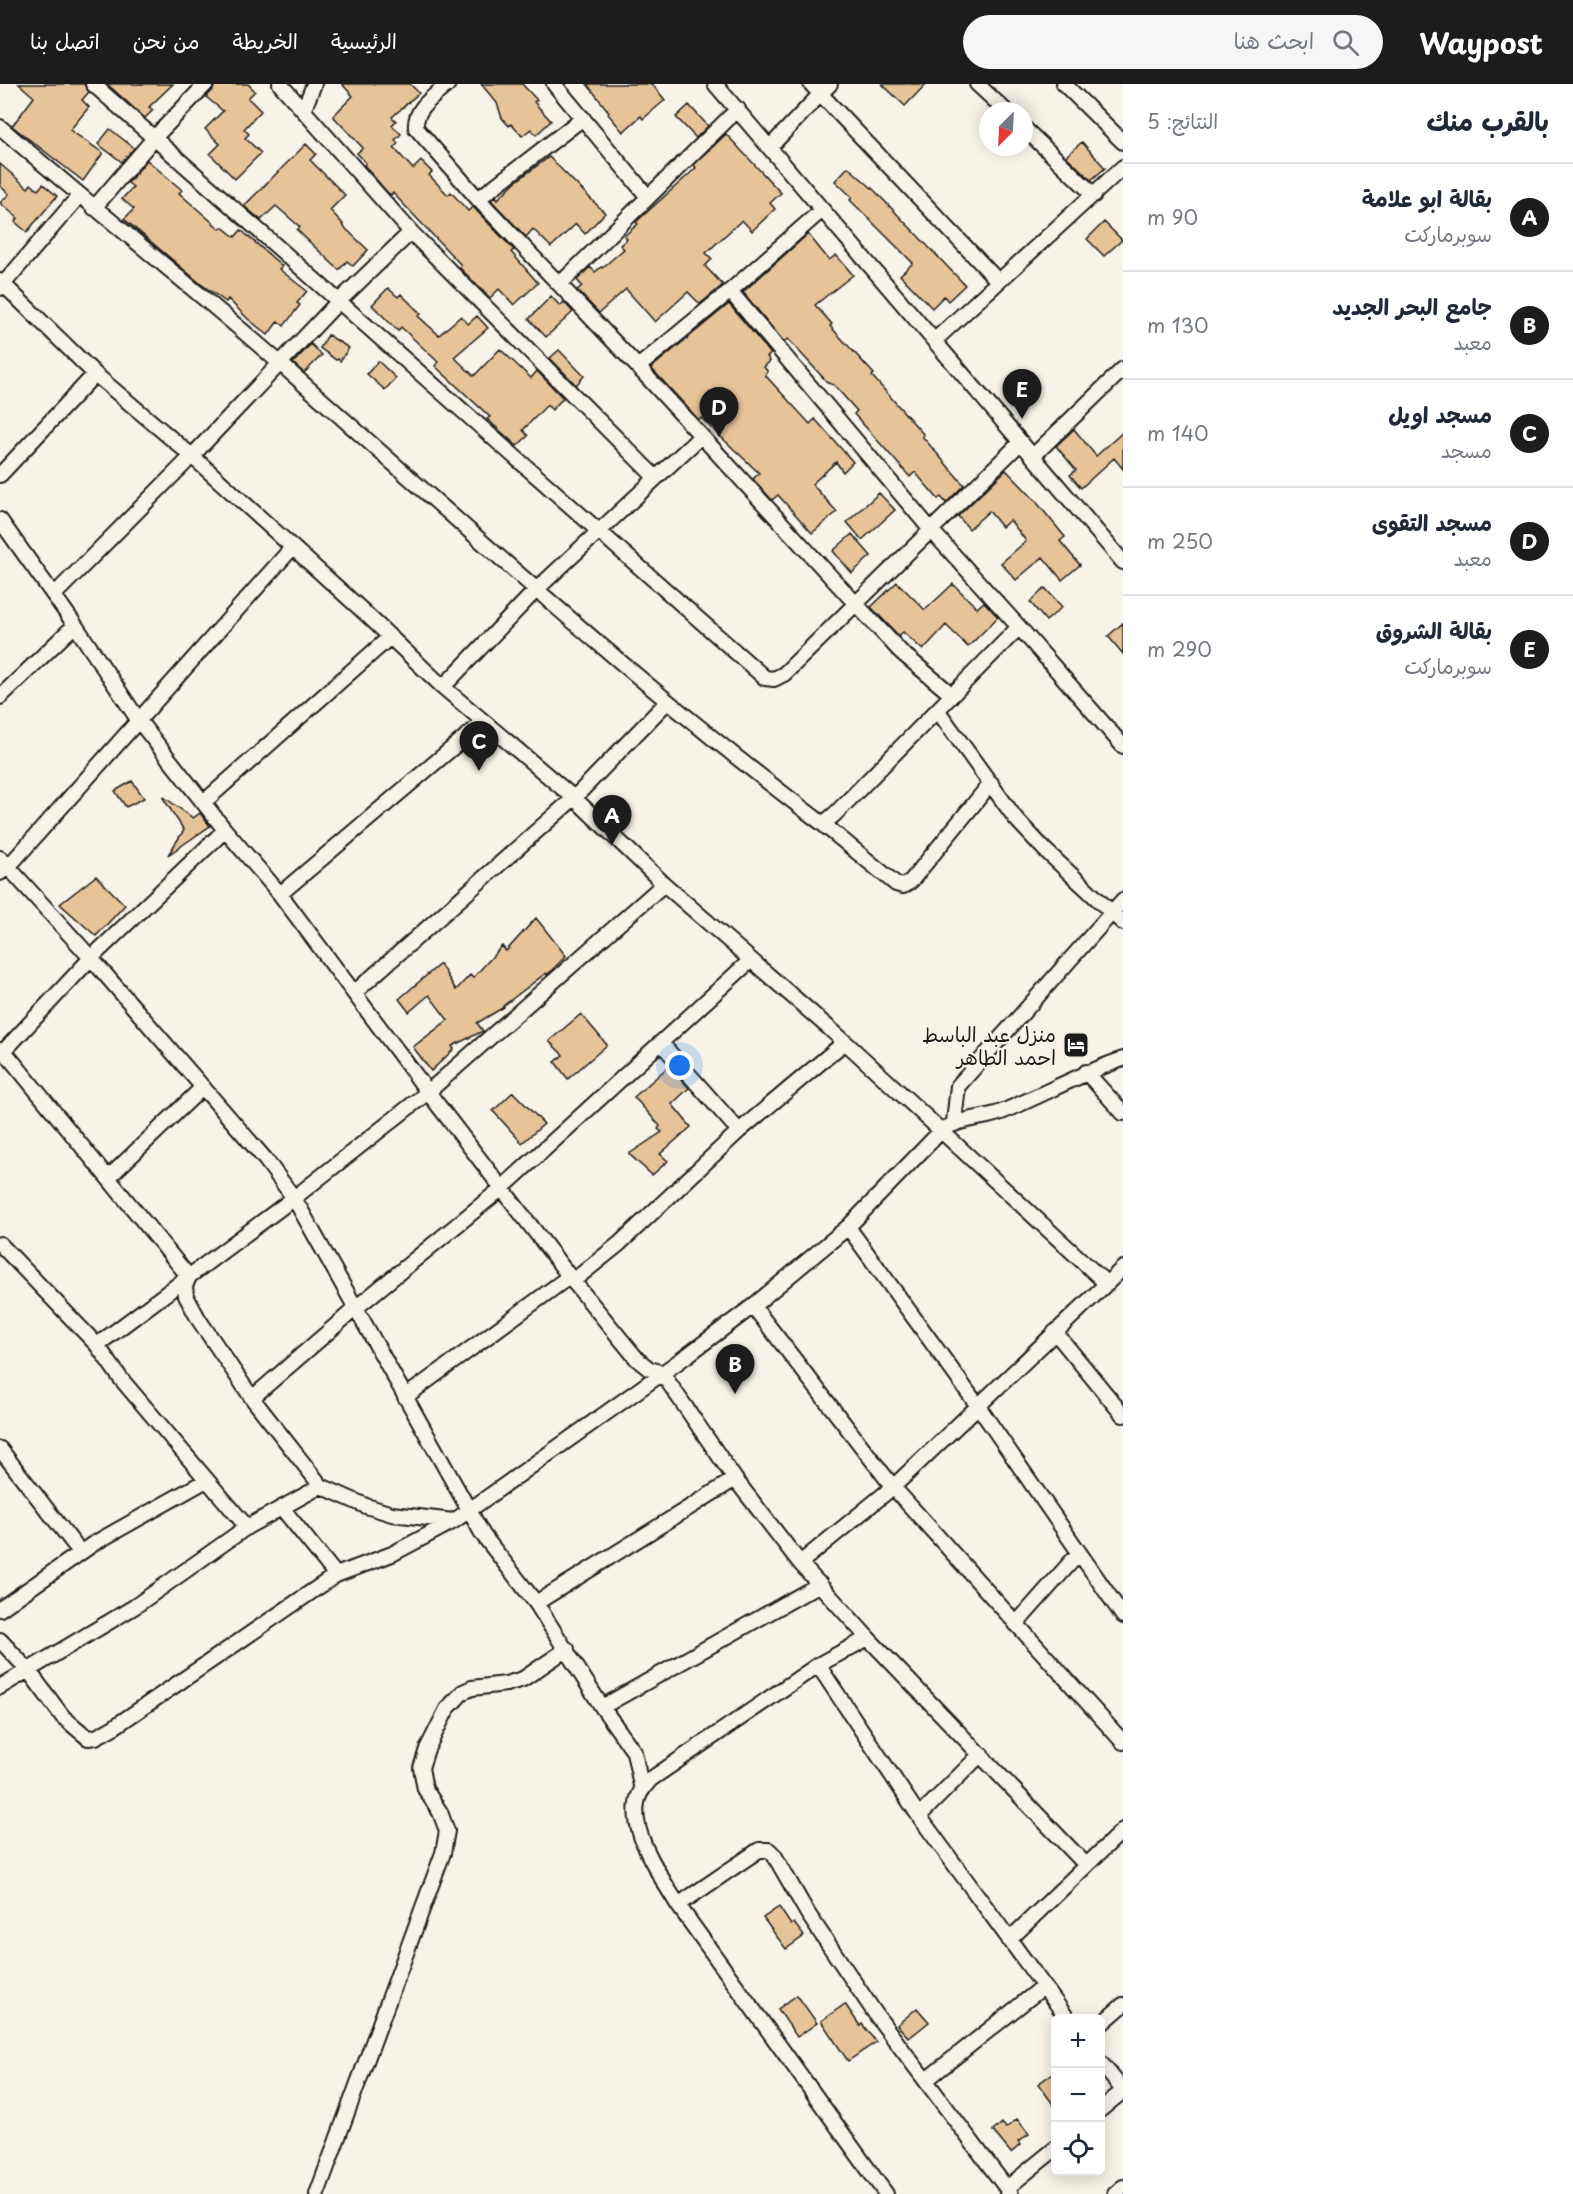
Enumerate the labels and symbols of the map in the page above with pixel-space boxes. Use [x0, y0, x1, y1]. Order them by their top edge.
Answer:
north arrow [979, 102, 1033, 156]
pin: E [1002, 370, 1042, 419]
pin: D [700, 388, 738, 437]
pin: C [460, 722, 498, 771]
pin: A [592, 796, 632, 845]
place label: منزل عبد الباسط احمد الطاهر [922, 1019, 1056, 1072]
hotel icon: منزل عبد الباسط احمد الطاهر [1061, 1030, 1091, 1060]
your location [665, 1051, 694, 1080]
pin: B [716, 1344, 754, 1394]

